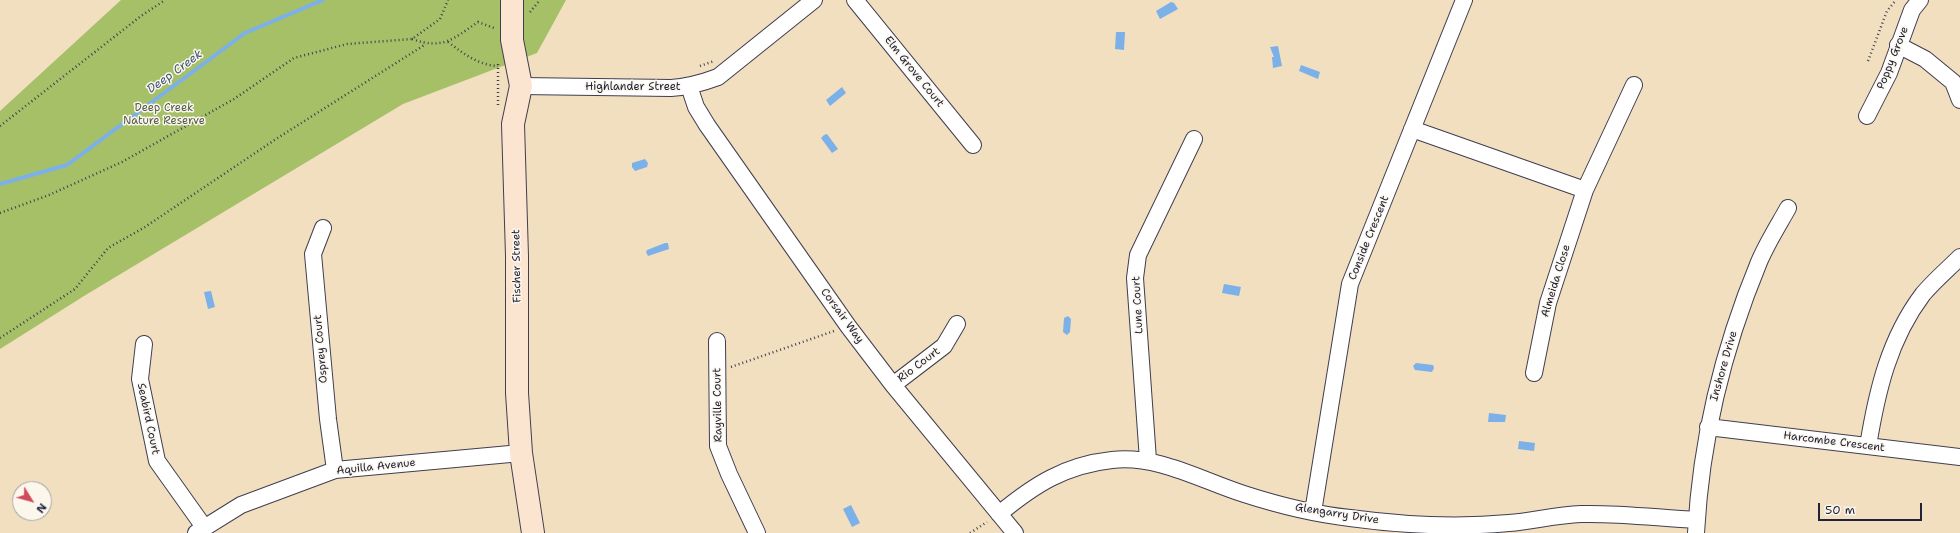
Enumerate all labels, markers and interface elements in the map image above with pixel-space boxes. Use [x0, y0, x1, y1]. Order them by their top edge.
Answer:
street label: Poppy Grove [1874, 25, 1912, 91]
street label: Elm Grove Court [881, 34, 947, 110]
water label: Deep Creek [145, 47, 205, 97]
street label: Highlander Street [585, 80, 681, 94]
park label: Deep Creek Nature Reserve [123, 101, 205, 127]
street label: Conside Crescent [1346, 194, 1392, 282]
street label: Fischer Street [510, 229, 524, 303]
street label: Almeida Close [1539, 243, 1573, 319]
street label: Lune Court [1130, 276, 1146, 334]
street label: Corsair Way [818, 286, 866, 346]
street label: Osprey Court [311, 314, 331, 384]
street label: Inshore Drive [1708, 329, 1740, 403]
street label: Rio Court [895, 345, 943, 385]
street label: Rayville Court [711, 368, 725, 442]
street label: Seabird Court [134, 382, 162, 456]
street label: Harcombe Crescent [1782, 429, 1886, 455]
street label: Aquilla Avenue [336, 456, 416, 478]
north arrow [12, 481, 52, 521]
scale bar [1820, 495, 1924, 521]
text: N [33, 500, 50, 516]
street label: Glengarry Drive [1294, 501, 1380, 527]
text: 50 m [1825, 502, 1855, 518]

